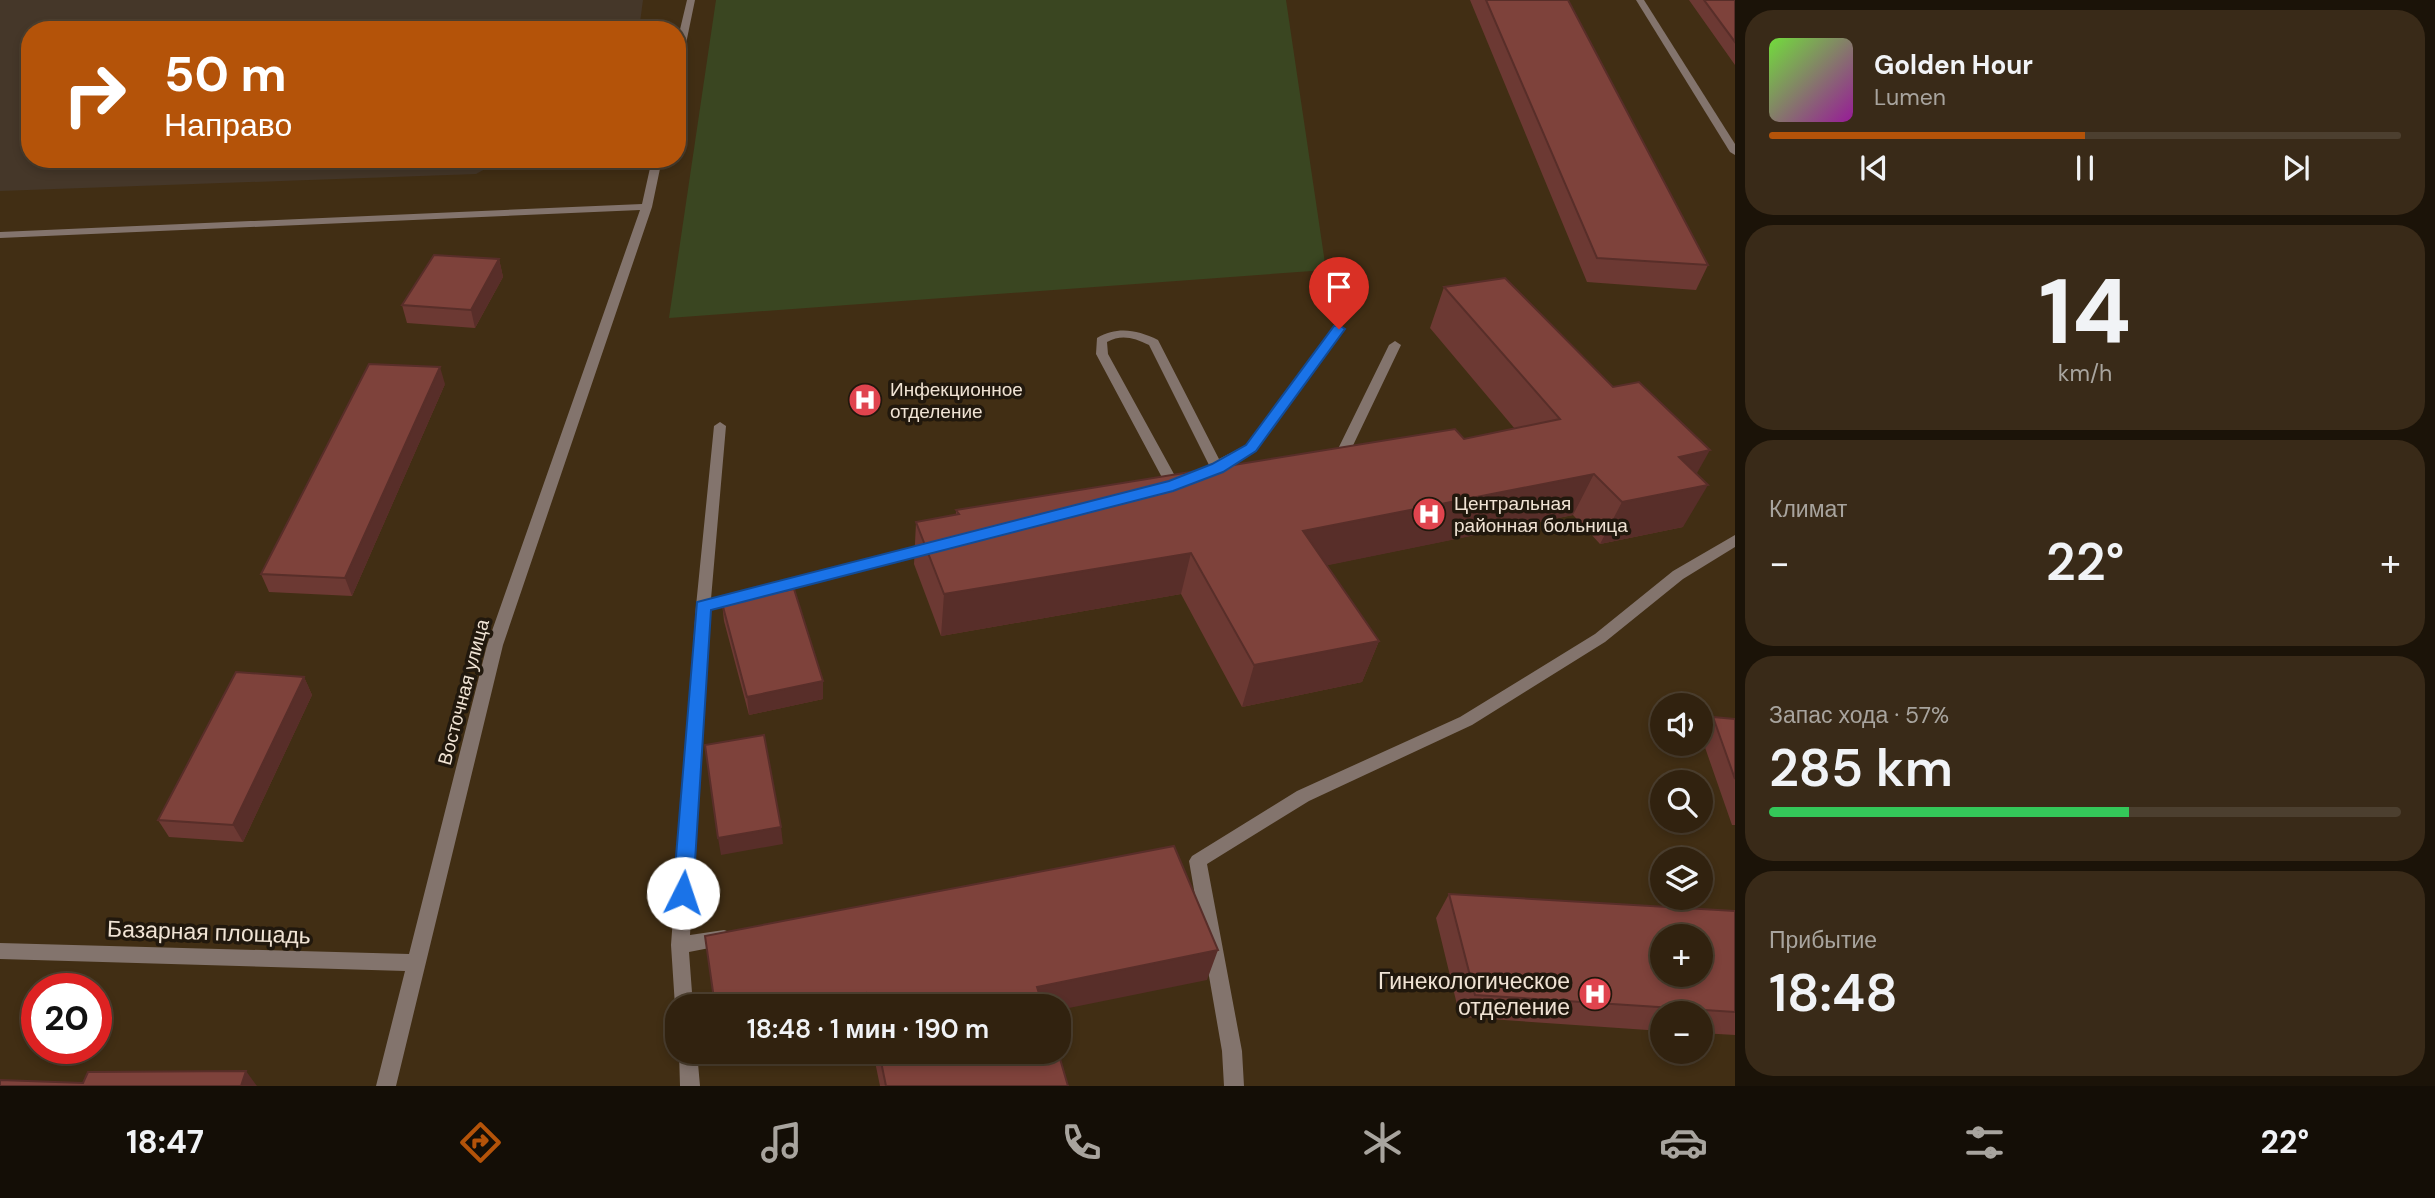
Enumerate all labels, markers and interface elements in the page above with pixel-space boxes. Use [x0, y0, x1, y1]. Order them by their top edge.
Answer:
text: 50 m [164, 42, 287, 106]
text: Golden Hour [1874, 48, 2033, 82]
icon: right [49, 49, 140, 140]
text: Lumen [1874, 82, 1946, 112]
text: Направо [164, 104, 292, 146]
icon: previous [1855, 149, 1893, 187]
icon: pause [2066, 149, 2104, 187]
icon: next [2277, 149, 2315, 187]
text: 14 [2039, 253, 2131, 371]
pin [1309, 257, 1369, 329]
icon: arrive [1320, 268, 1358, 306]
text: km/h [2058, 358, 2112, 388]
place label: Инфекционное отделение [890, 377, 1023, 424]
hospital icon: Инфекционное отделение [846, 381, 884, 419]
place label: Центральная районная больница [1454, 491, 1628, 538]
text: Климат [1769, 494, 1847, 524]
hospital icon: Центральная районная больница [1410, 495, 1448, 533]
text: 22° [2046, 528, 2124, 596]
text: − [1769, 538, 1790, 588]
text: + [2380, 538, 2401, 588]
street label: Восточная улица [432, 616, 495, 768]
map controls [1650, 693, 1713, 1064]
button: sound [1650, 693, 1713, 756]
text: Запас хода · 57% [1769, 700, 1949, 730]
text: 285 km [1769, 734, 1953, 802]
button: search [1650, 770, 1713, 833]
button: layers [1650, 847, 1713, 910]
position arrow [646, 856, 720, 930]
street label: Базарная площадь [107, 913, 311, 951]
button: + [1650, 924, 1713, 987]
text: Прибытие [1769, 925, 1877, 955]
text: 18:48 [1769, 959, 1898, 1027]
place label: Гинекологическое отделение [1378, 966, 1570, 1022]
speed limit sign: 20 [21, 973, 112, 1064]
hospital icon: Гинекологическое отделение [1576, 975, 1614, 1013]
button: − [1650, 1001, 1713, 1064]
text: 18:48 · 1 мин · 190 m [747, 1012, 989, 1046]
icon: directions [456, 1118, 505, 1167]
icon: music [757, 1118, 806, 1167]
icon: phone [1057, 1118, 1106, 1167]
icon: climate [1358, 1118, 1407, 1167]
icon: car [1659, 1118, 1708, 1167]
icon: filters [1960, 1118, 2009, 1167]
text: 18:47 [126, 1121, 204, 1163]
text: 22° [2261, 1121, 2309, 1163]

